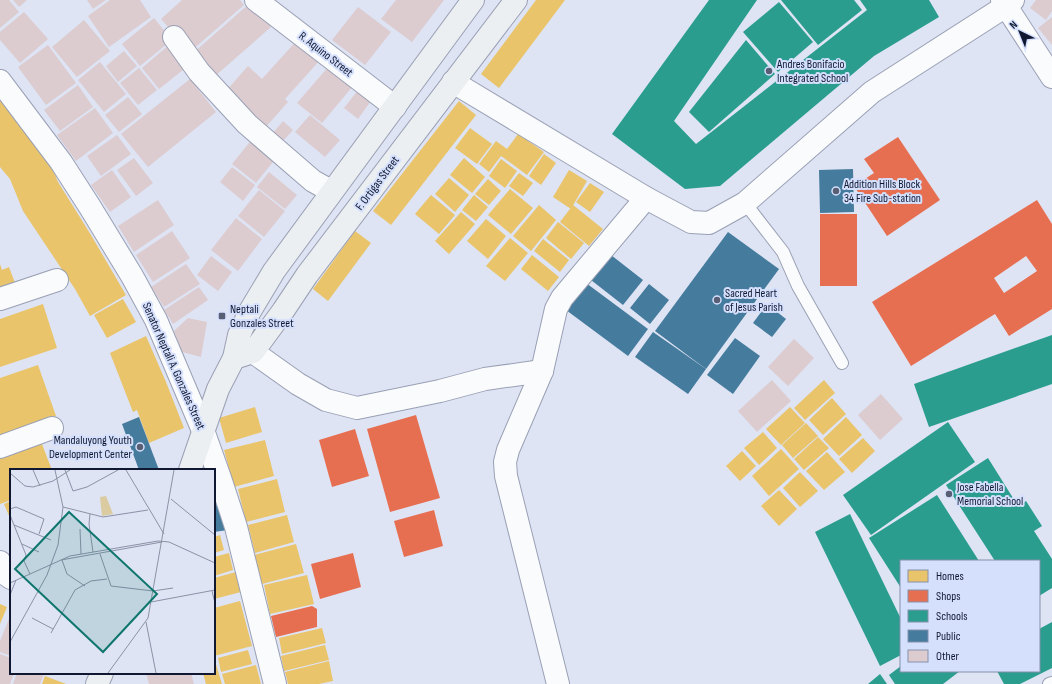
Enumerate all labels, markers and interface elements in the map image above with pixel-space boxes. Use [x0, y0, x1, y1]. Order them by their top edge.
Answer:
north arrow [1000, 12, 1040, 52]
text: N [1007, 18, 1020, 32]
street label: R. Aquino Street [296, 29, 356, 80]
place label: Andres Bonifacio Integrated School [776, 57, 848, 86]
marker: Andres Bonifacio Integrated School [764, 66, 774, 76]
street label: F. Ortigas Street [352, 153, 403, 213]
place label: Addition Hills Block 34 Fire Sub-station [843, 177, 921, 206]
marker: Addition Hills Block 34 Fire Sub-station [831, 186, 841, 196]
place label: Sacred Heart of Jesus Parish [725, 286, 783, 315]
marker: Sacred Heart of Jesus Parish [712, 295, 722, 305]
street label: Senator Neptali A. Gonzales Street [139, 300, 208, 432]
place label: Neptali Gonzales Street [230, 302, 294, 331]
marker: Neptali Gonzales Street [217, 311, 227, 321]
place label: Mandaluyong Youth Development Center [49, 433, 133, 462]
marker: Mandaluyong Youth Development Center [135, 442, 145, 452]
inset map [10, 469, 215, 674]
place label: Jose Fabella Memorial School [956, 480, 1023, 509]
marker: Jose Fabella Memorial School [944, 489, 954, 499]
legend [900, 560, 1040, 672]
text: Homes [936, 569, 964, 584]
text: Shops [936, 589, 961, 604]
text: Schools [936, 609, 968, 624]
text: Public [936, 629, 961, 644]
text: Other [936, 649, 960, 664]

